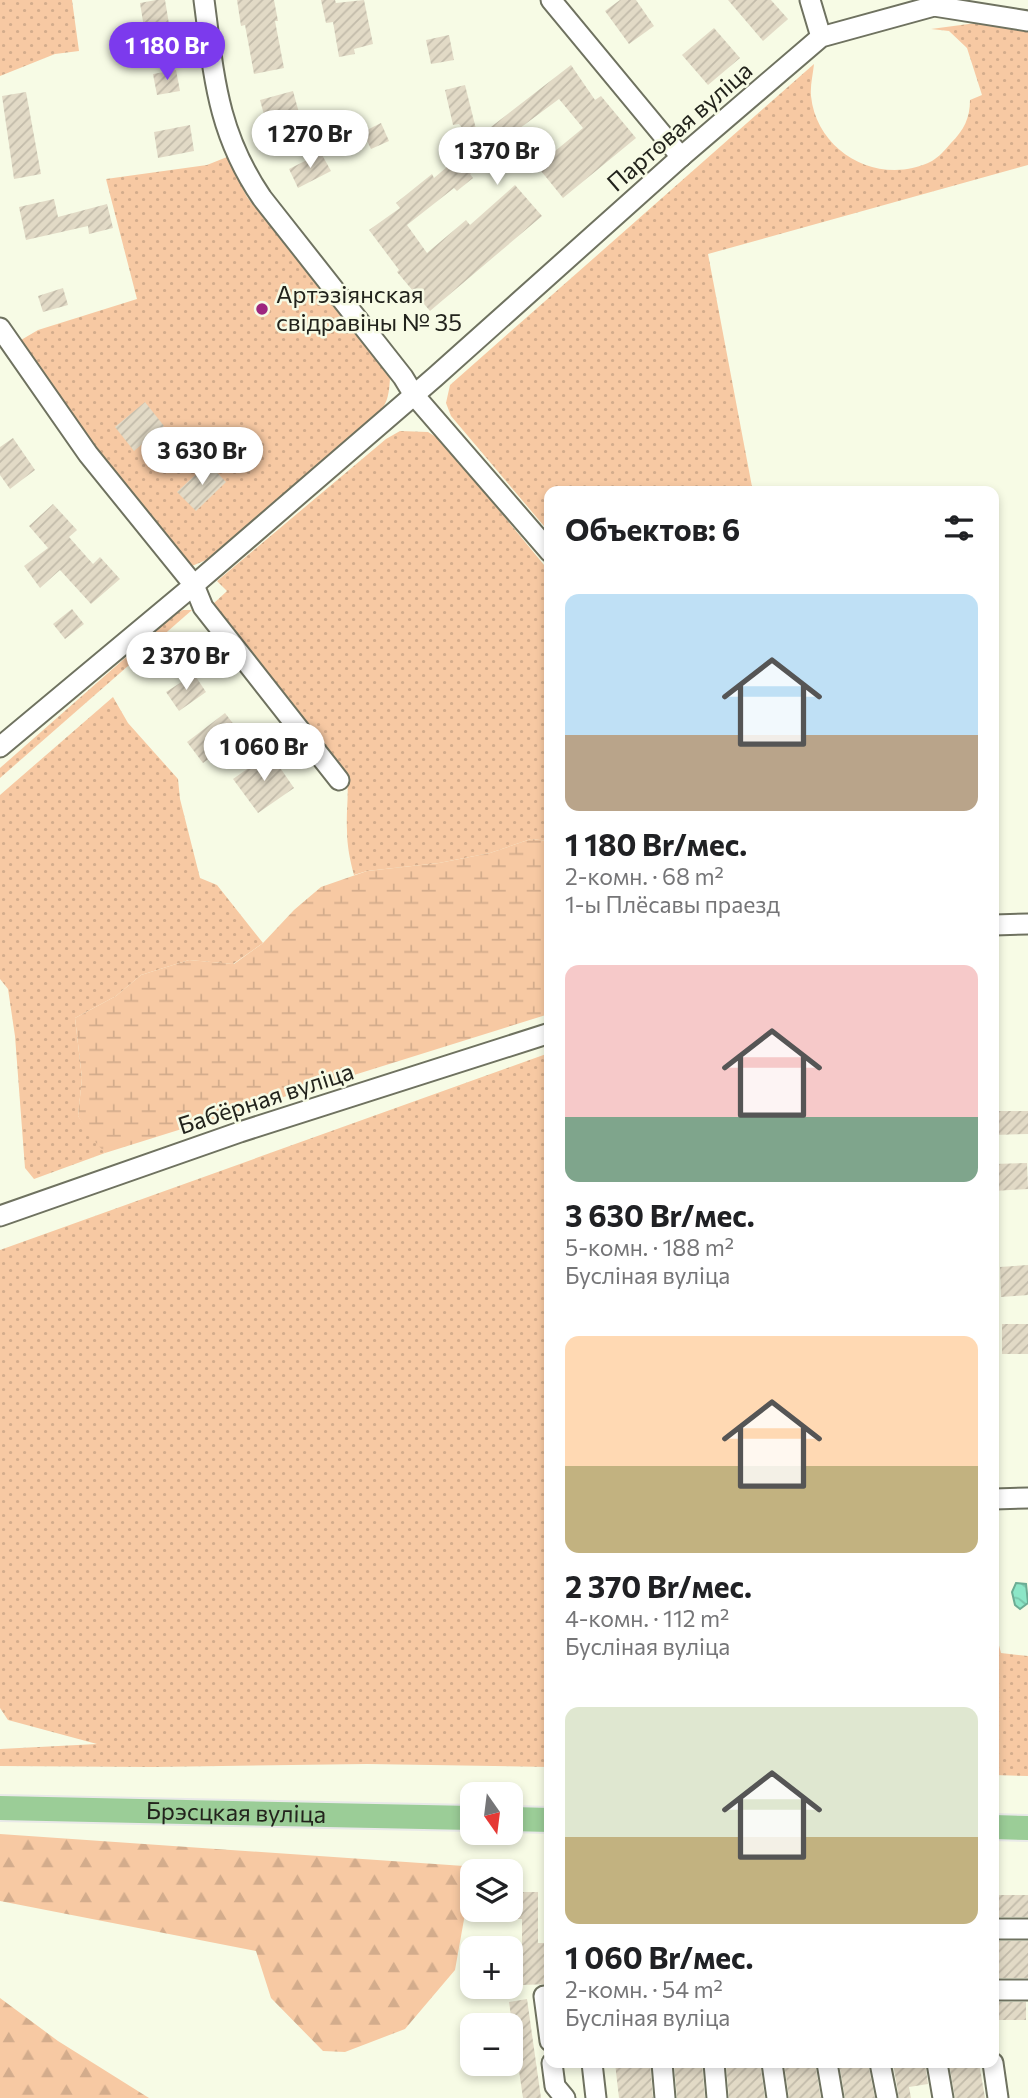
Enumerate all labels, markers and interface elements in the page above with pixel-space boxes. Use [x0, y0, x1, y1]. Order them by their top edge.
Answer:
pin: 1 180 Br [95, 22, 239, 82]
text: 1 180 Br [125, 31, 209, 59]
street label: Партовая вуліца [601, 55, 758, 197]
pin: 1 270 Br [238, 110, 382, 170]
text: 1 270 Br [268, 119, 352, 147]
pin: 1 370 Br [425, 128, 569, 187]
text: 1 370 Br [455, 136, 539, 164]
place label: Артэзіянская свідравіны № 35 [276, 279, 462, 336]
marker: Артэзіянская свідравіны № 35 [254, 301, 270, 317]
pin: 3 630 Br [130, 428, 274, 487]
text: 3 630 Br [157, 436, 247, 464]
icon: filters [940, 509, 978, 547]
text: Объектов: 6 [565, 510, 740, 547]
pin: 2 370 Br [114, 632, 258, 692]
icon: home [709, 639, 835, 765]
text: 2 370 Br [142, 641, 230, 669]
pin: 1 060 Br [192, 724, 336, 783]
text: 1 060 Br [220, 732, 308, 760]
text: 1 180 Br/мес. [565, 825, 747, 862]
text: 2-комн. · 68 m² [565, 862, 724, 890]
text: 1-ы Плёсавы праезд [565, 890, 780, 918]
icon: home [709, 1010, 835, 1136]
street label: Бабёрная вуліца [174, 1056, 357, 1140]
text: 3 630 Br/мес. [565, 1196, 755, 1233]
text: 5-комн. · 188 m² [565, 1233, 734, 1261]
text: Бусліная вуліца [565, 1261, 730, 1289]
icon: home [709, 1381, 835, 1507]
text: 2 370 Br/мес. [565, 1567, 752, 1604]
text: 4-комн. · 112 m² [565, 1604, 729, 1632]
text: Бусліная вуліца [565, 1632, 730, 1660]
icon: home [709, 1752, 835, 1878]
north arrow [460, 1782, 523, 1844]
map controls [460, 1782, 523, 2076]
street label: Брэсцкая вуліца [146, 1795, 326, 1828]
button: layers [460, 1859, 523, 1922]
button: + [460, 1936, 523, 1999]
text: 1 060 Br/мес. [565, 1938, 754, 1975]
text: 2-комн. · 54 m² [565, 1975, 723, 2003]
text: Бусліная вуліца [565, 2003, 730, 2031]
button: − [460, 2013, 523, 2076]

